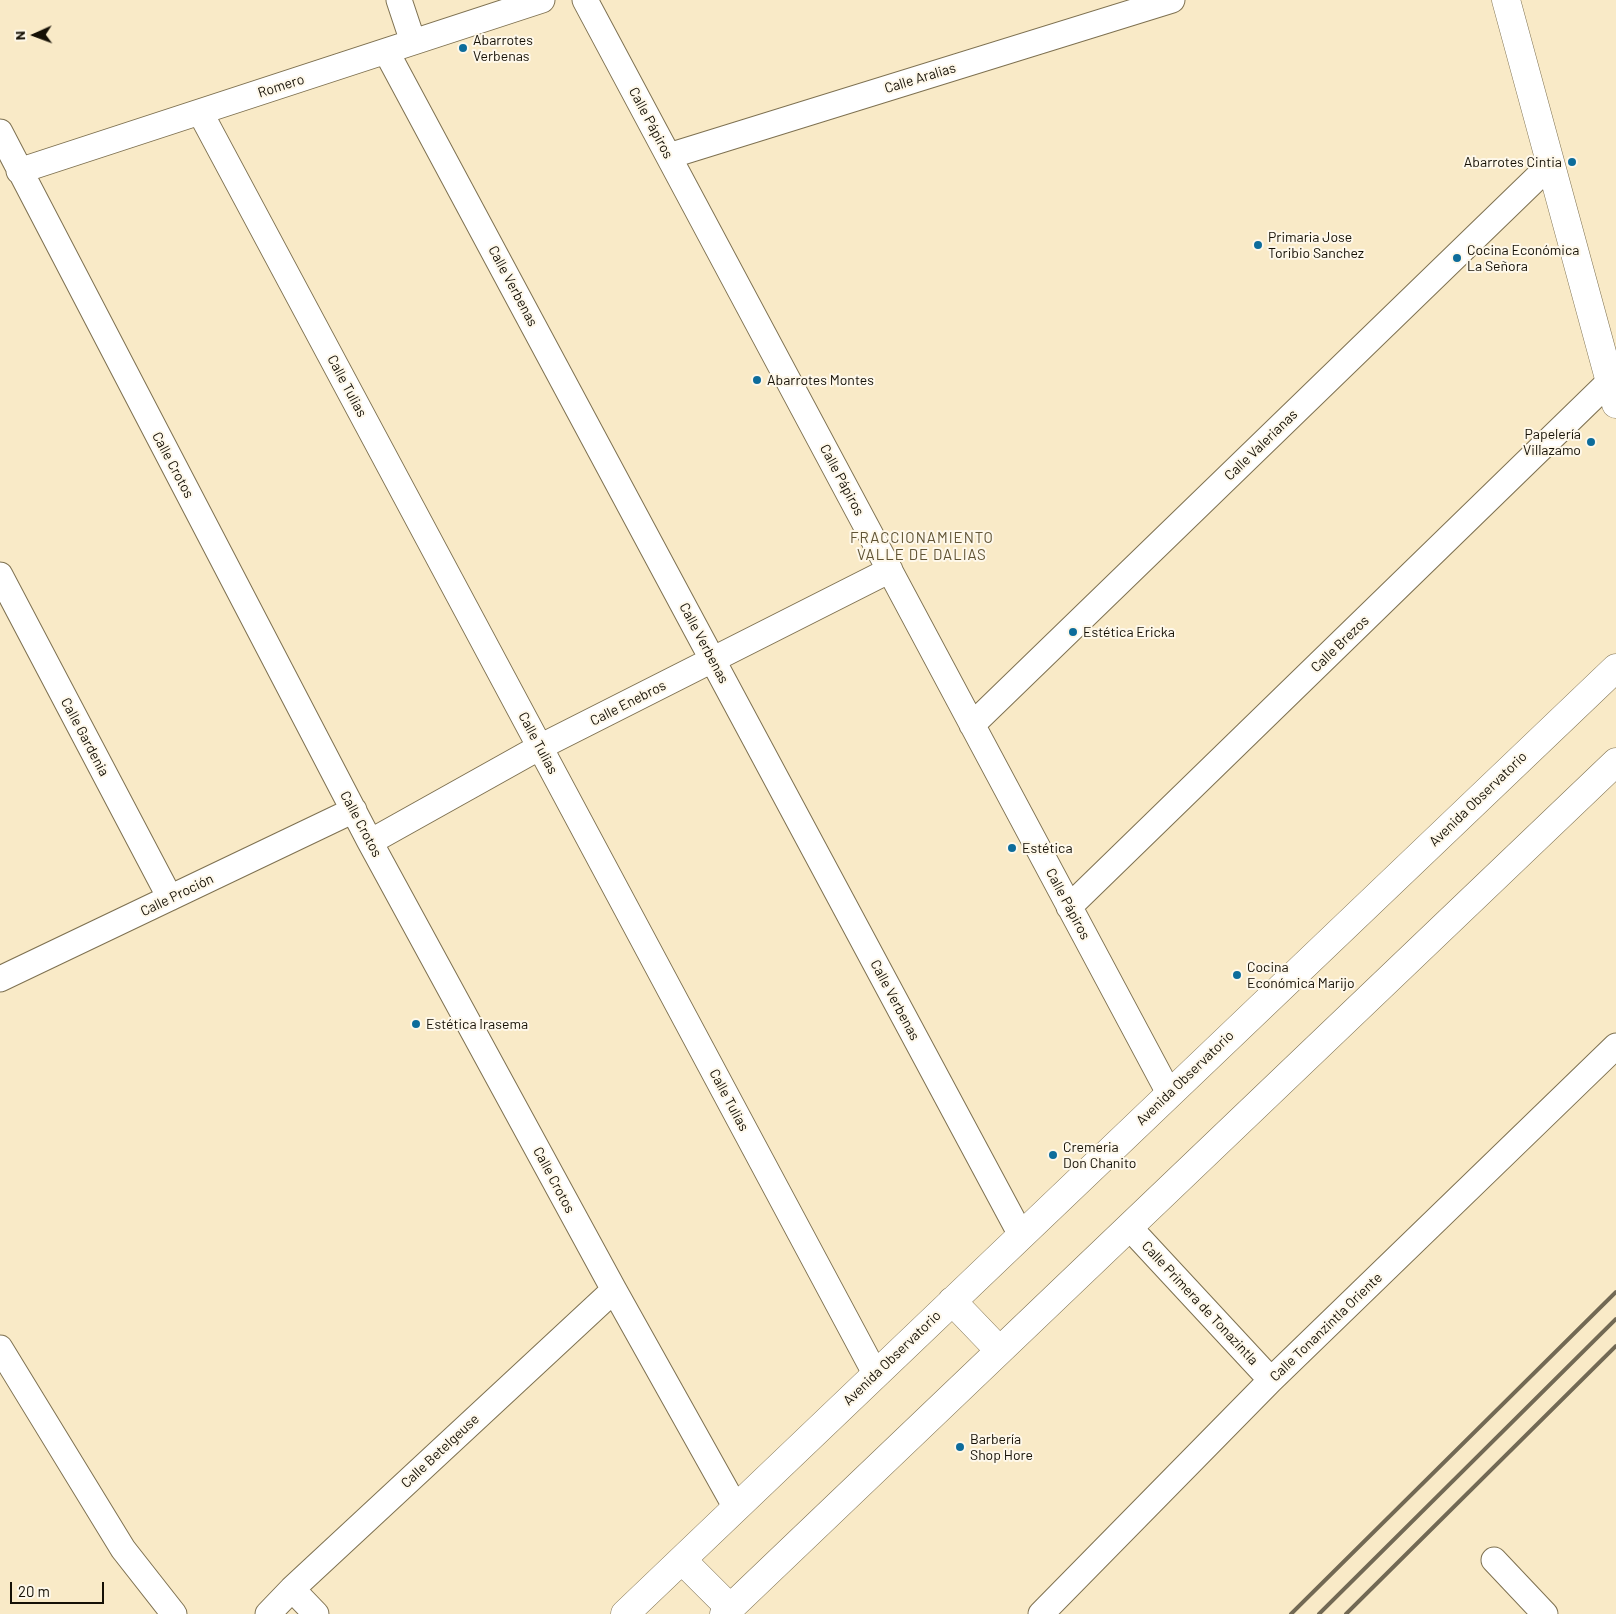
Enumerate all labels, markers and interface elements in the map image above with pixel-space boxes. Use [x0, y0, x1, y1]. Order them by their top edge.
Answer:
north arrow [10, 10, 60, 60]
text: N [11, 31, 28, 40]
place label: Abarrotes Verbenas [473, 32, 533, 64]
marker: Abarrotes Verbenas [457, 42, 469, 54]
street label: Calle Aralias [882, 59, 958, 97]
street label: Romero [256, 71, 306, 101]
street label: Calle Pápiros [625, 84, 677, 162]
place label: Abarrotes Cintia [1464, 154, 1562, 170]
marker: Abarrotes Cintia [1566, 156, 1578, 168]
place label: Primaria Jose Toribio Sanchez [1268, 229, 1364, 262]
marker: Primaria Jose Toribio Sanchez [1252, 239, 1264, 251]
place label: Cocina Económica La Señora [1467, 242, 1579, 274]
street label: Calle Verbenas [485, 243, 541, 329]
marker: Cocina Económica La Señora [1451, 252, 1463, 264]
street label: Calle Tulias [324, 352, 370, 420]
place label: Abarrotes Montes [767, 372, 874, 388]
marker: Abarrotes Montes [751, 374, 763, 386]
street label: Calle Valerianas [1221, 406, 1301, 484]
place label: Papelería Villazamo [1523, 426, 1581, 458]
street label: Calle Crotos [149, 429, 197, 501]
marker: Papelería Villazamo [1585, 436, 1597, 448]
street label: Calle Pápiros [816, 441, 868, 519]
district label: FRACCIONAMIENTO VALLE DE DALIAS [848, 529, 996, 564]
street label: Calle Verbenas [676, 600, 732, 686]
street label: Calle Brezos [1308, 612, 1372, 676]
place label: Estética Ericka [1083, 624, 1175, 640]
marker: Estética Ericka [1067, 626, 1079, 638]
street label: Calle Enebros [587, 677, 669, 729]
street label: Calle Gardenia [57, 695, 113, 779]
street label: Calle Tulias [515, 709, 561, 777]
street label: Avenida Observatorio [1426, 748, 1530, 850]
street label: Calle Crotos [337, 788, 385, 860]
place label: Estética [1022, 840, 1073, 856]
marker: Estética [1006, 842, 1018, 854]
street label: Calle Pápiros [1042, 865, 1094, 943]
street label: Calle Proción [138, 870, 216, 920]
street label: Calle Verbenas [867, 957, 923, 1043]
place label: Cocina Económica Marijo [1247, 959, 1355, 992]
marker: Cocina Económica Marijo [1231, 969, 1243, 981]
place label: Estética Irasema [426, 1016, 528, 1032]
marker: Estética Irasema [410, 1018, 422, 1030]
street label: Avenida Observatorio [1133, 1027, 1237, 1129]
street label: Calle Tulias [706, 1066, 752, 1134]
place label: Cremeria Don Chanito [1063, 1139, 1136, 1172]
street label: Calle Crotos [530, 1144, 578, 1216]
marker: Cremeria Don Chanito [1047, 1149, 1059, 1161]
street label: Calle Primera de Tonazintla [1138, 1238, 1262, 1368]
street label: Calle Tonanzintla Oriente [1266, 1269, 1386, 1385]
street label: Avenida Observatorio [840, 1307, 944, 1409]
street label: Calle Betelgeuse [397, 1411, 483, 1491]
place label: Barbería Shop Hore [970, 1431, 1033, 1464]
marker: Barbería Shop Hore [954, 1441, 966, 1453]
scale bar [12, 1572, 106, 1604]
text: 20 m [18, 1582, 50, 1600]

